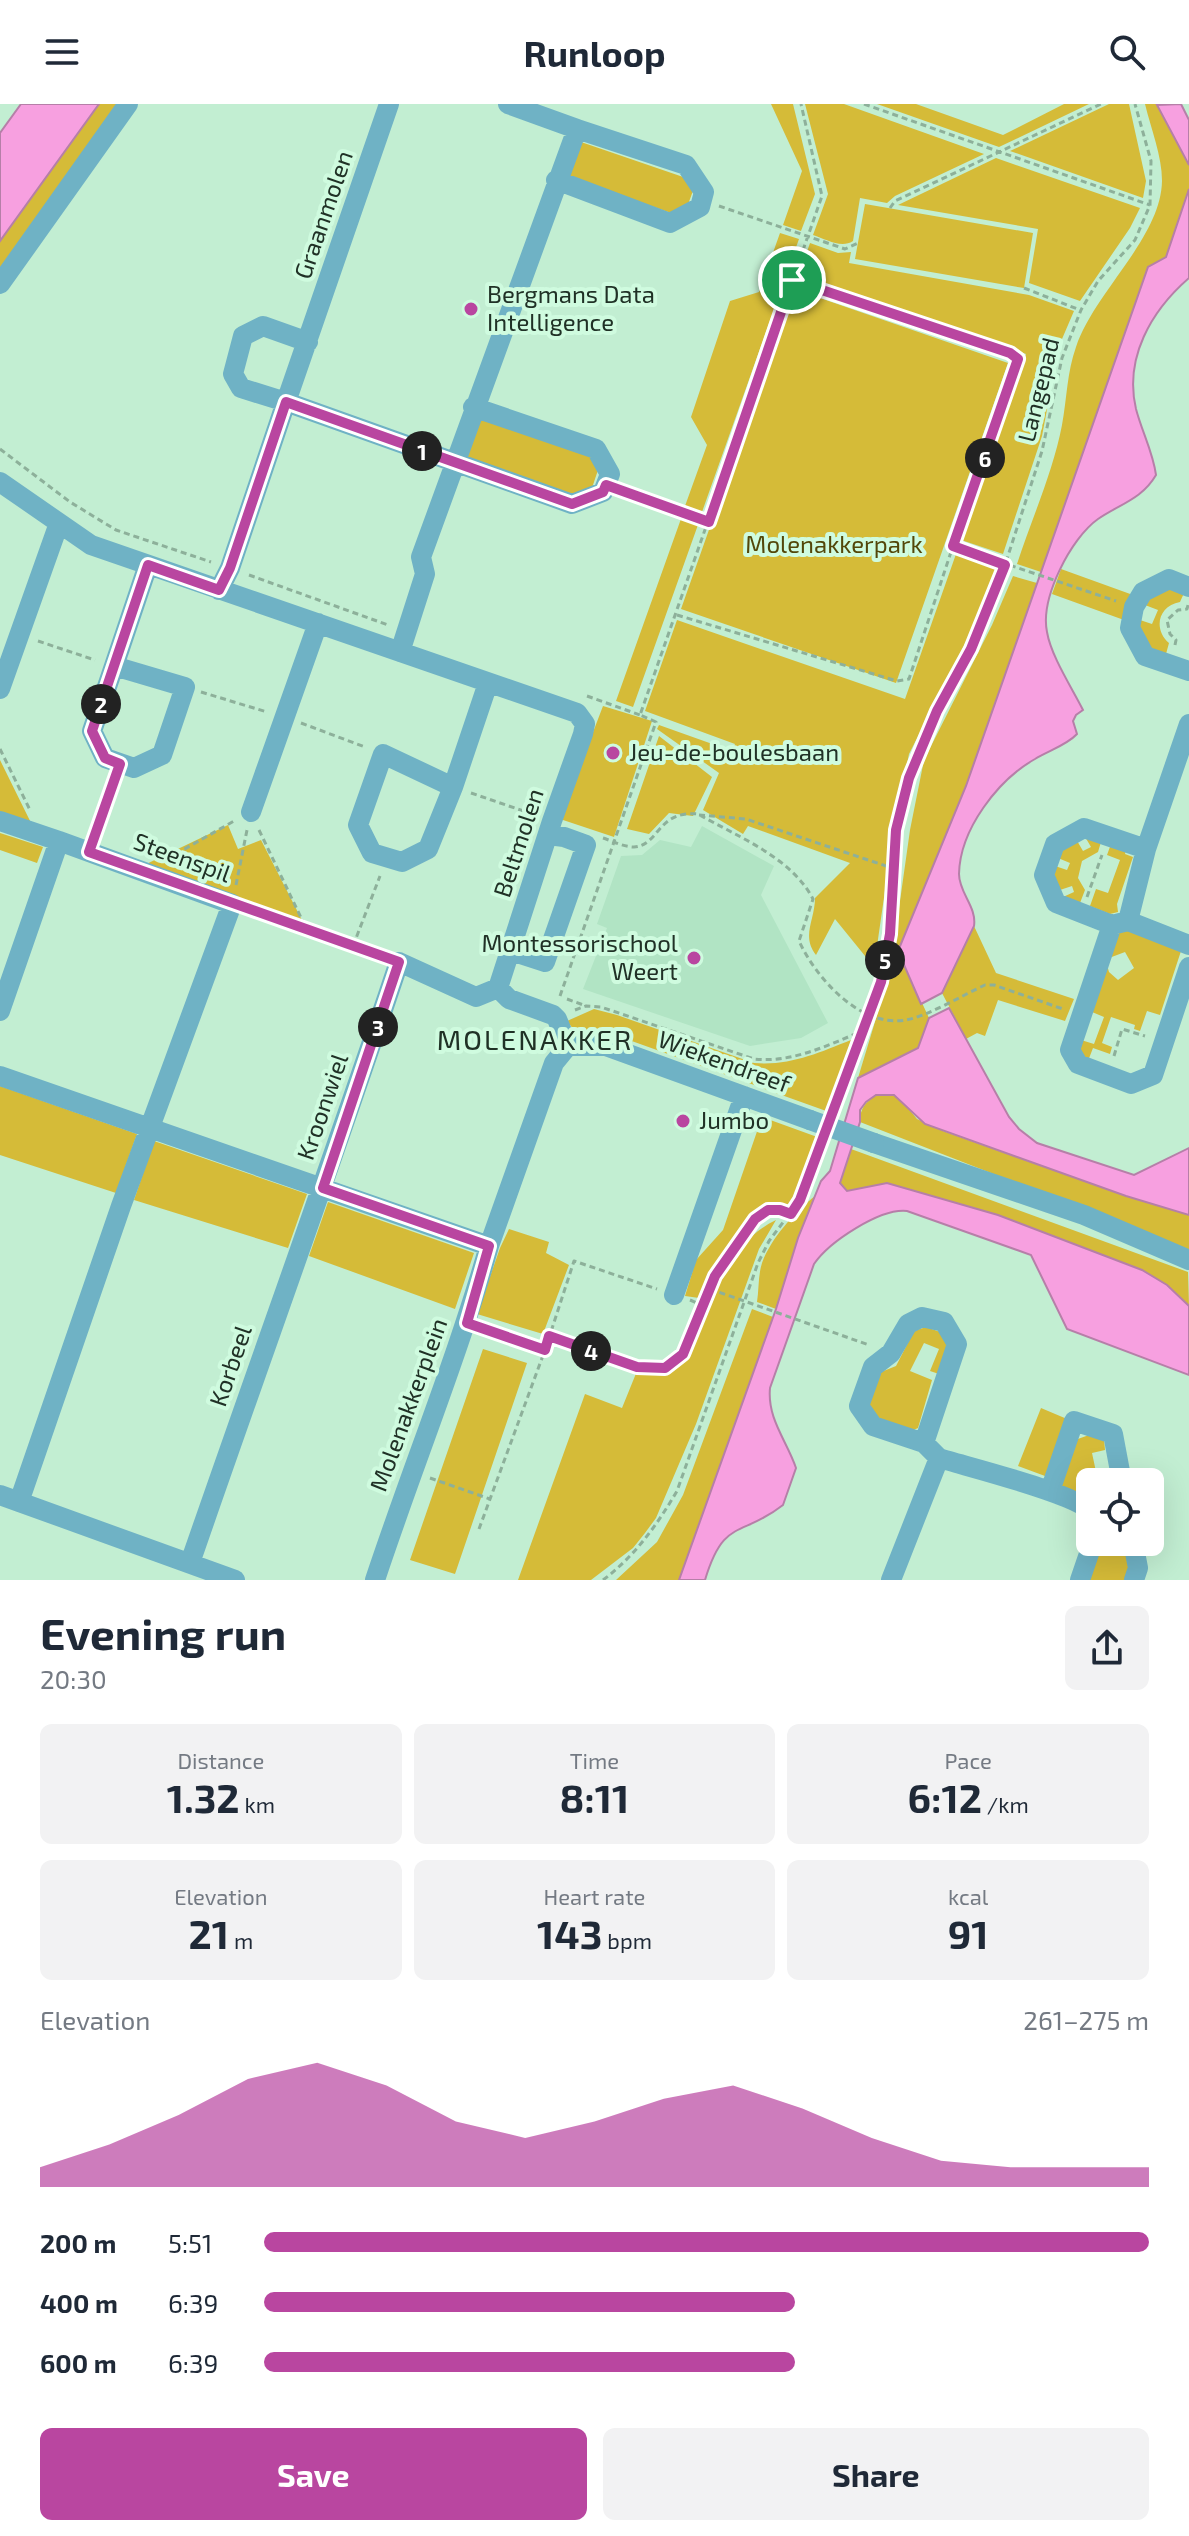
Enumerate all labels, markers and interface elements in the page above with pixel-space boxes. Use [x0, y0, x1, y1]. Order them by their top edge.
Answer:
icon: menu [40, 30, 84, 74]
icon: search [1105, 30, 1149, 74]
text: Runloop [523, 31, 666, 74]
street label: Graanmolen [287, 147, 358, 282]
pin [758, 246, 826, 314]
icon: arrive [770, 258, 814, 302]
place label: Bergmans Data Intelligence [487, 279, 655, 336]
marker: Bergmans Data Intelligence [462, 300, 480, 318]
street label: Langepad [1011, 334, 1064, 445]
pin: 1 [402, 431, 442, 471]
text: 1 [417, 438, 427, 464]
pin: 6 [965, 438, 1005, 478]
text: 6 [979, 445, 991, 471]
park label: Molenakkerpark [745, 529, 923, 558]
pin: 2 [81, 684, 121, 724]
text: 2 [95, 691, 107, 717]
place label: Jeu-de-boulesbaan [629, 737, 839, 766]
marker: Jeu-de-boulesbaan [604, 744, 622, 762]
street label: Beltmolen [486, 785, 549, 901]
street label: Steenspil [130, 826, 235, 888]
place label: Montessorischool Weert [481, 928, 678, 985]
pin: 5 [865, 940, 905, 980]
text: 5 [879, 947, 891, 973]
marker: Montessorischool Weert [685, 949, 703, 967]
pin: 3 [358, 1007, 398, 1047]
text: 3 [372, 1014, 384, 1040]
district label: MOLENAKKER [437, 1022, 633, 1056]
street label: Wiekendreef [655, 1023, 795, 1098]
street label: Kroonwiel [290, 1050, 353, 1163]
place label: Jumbo [699, 1105, 769, 1134]
marker: Jumbo [674, 1112, 692, 1130]
street label: Molenakkerplein [363, 1314, 452, 1495]
street label: Korbeel [202, 1321, 257, 1410]
pin: 4 [571, 1331, 611, 1371]
text: 4 [584, 1338, 598, 1364]
map controls [1076, 1468, 1164, 1556]
button: locate [1076, 1468, 1164, 1556]
text: Evening run [40, 1606, 286, 1659]
button: share [1065, 1606, 1149, 1690]
text: 20:30 [40, 1663, 107, 1694]
text: Distance [177, 1747, 264, 1773]
text: Time [570, 1747, 619, 1773]
text: Pace [944, 1747, 992, 1773]
text: 1.32 [167, 1773, 240, 1821]
text: 8:11 [560, 1773, 629, 1821]
text: 6:12 [908, 1773, 982, 1821]
text: km [240, 1791, 275, 1817]
text: /km [982, 1791, 1029, 1817]
text: Elevation [174, 1883, 268, 1909]
text: Heart rate [544, 1883, 645, 1909]
text: kcal [948, 1883, 988, 1909]
text: 21 [188, 1909, 229, 1957]
text: 143 [537, 1909, 602, 1957]
text: 91 [948, 1909, 989, 1957]
text: m [229, 1927, 253, 1953]
text: bpm [602, 1927, 652, 1953]
text: Elevation [40, 2004, 150, 2035]
text: 261–275 m [1023, 2004, 1149, 2035]
text: 200 m [40, 2227, 116, 2258]
text: 5:51 [168, 2227, 212, 2258]
text: 400 m [40, 2287, 118, 2318]
text: 6:39 [168, 2287, 218, 2318]
text: 600 m [40, 2347, 117, 2378]
text: 6:39 [168, 2347, 218, 2378]
button: Save [40, 2428, 587, 2520]
button: Share [603, 2428, 1149, 2520]

